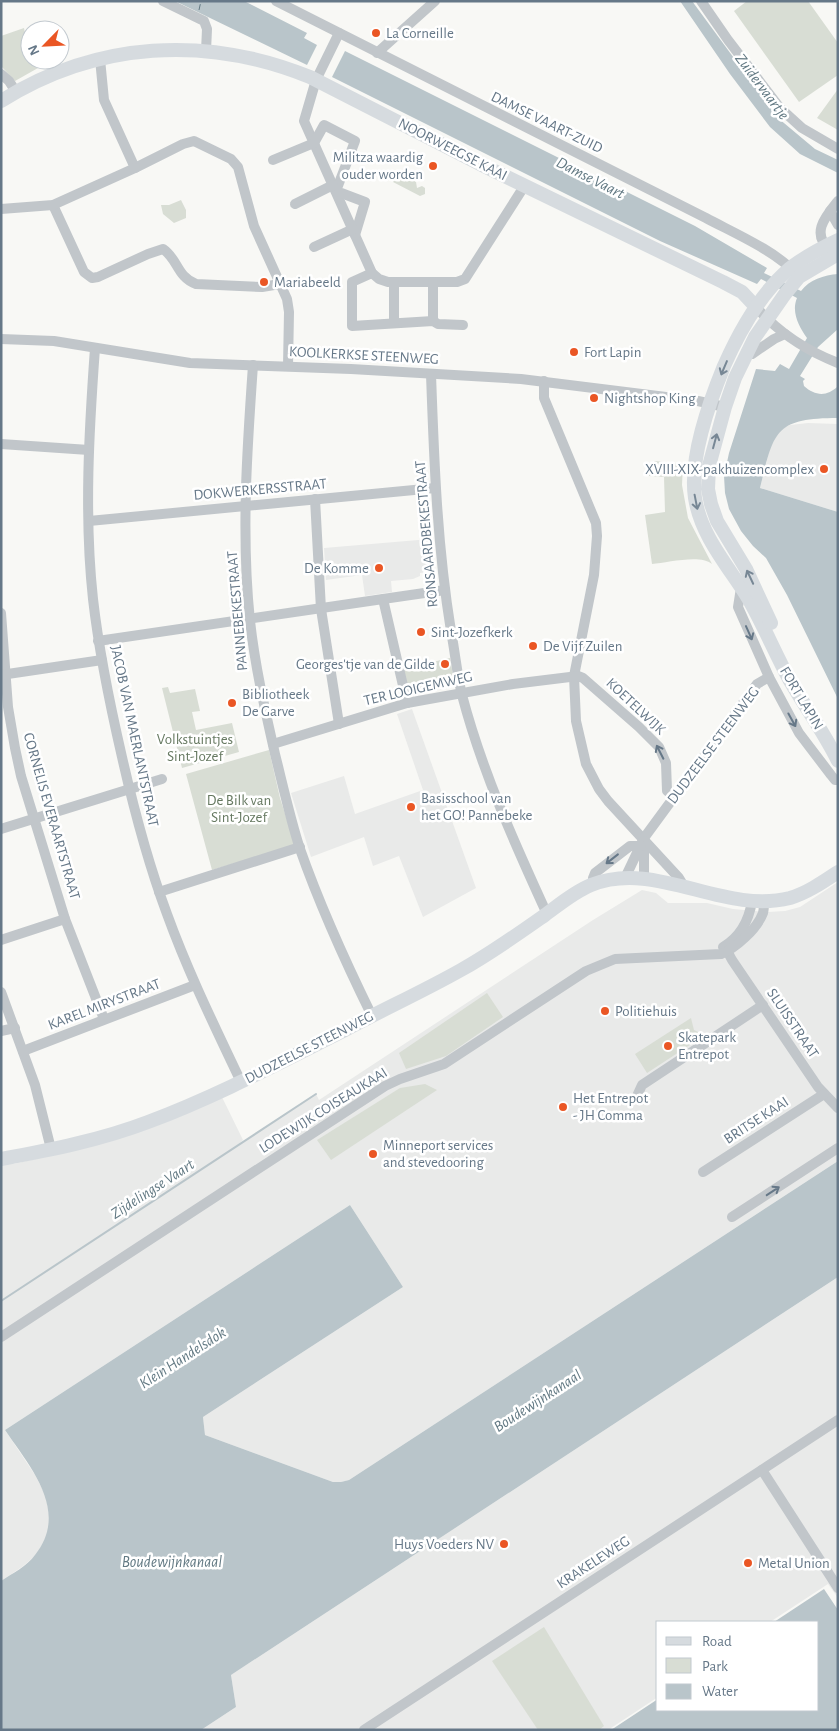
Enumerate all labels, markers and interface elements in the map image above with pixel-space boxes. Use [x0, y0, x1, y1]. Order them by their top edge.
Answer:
north arrow [20, 20, 70, 70]
place label: La Corneille [386, 26, 454, 41]
marker: La Corneille [370, 27, 382, 39]
text: N [26, 43, 42, 57]
water label: Zuidervaartje [732, 51, 792, 123]
street label: DAMSE VAART-ZUID [489, 89, 605, 156]
street label: NOORWEEGSE KAAI [396, 116, 510, 183]
place label: Militza waardig ouder worden [333, 150, 424, 182]
water label: Damse Vaart [554, 154, 628, 202]
marker: Militza waardig ouder worden [427, 160, 439, 172]
place label: Mariabeeld [274, 275, 341, 290]
marker: Mariabeeld [258, 276, 270, 288]
street label: KOOLKERKSE STEENWEG [289, 344, 439, 367]
place label: Fort Lapin [584, 345, 641, 360]
marker: Fort Lapin [568, 346, 580, 358]
one-way arrow [718, 360, 728, 375]
place label: Nightshop King [604, 391, 696, 406]
marker: Nightshop King [588, 392, 600, 404]
one-way arrow [711, 434, 720, 450]
street label: RONSAARDBEKESTRAAT [413, 459, 440, 608]
place label: XVIII-XIX-pakhuizencomplex [645, 462, 814, 477]
marker: XVIII-XIX-pakhuizencomplex [818, 463, 830, 475]
street label: DOKWERKERSSTRAAT [193, 476, 328, 503]
one-way arrow [692, 494, 702, 510]
street label: PANNEBEKESTRAAT [225, 550, 250, 672]
place label: De Komme [304, 561, 369, 576]
marker: De Komme [373, 562, 385, 574]
one-way arrow [745, 570, 754, 585]
place label: Sint-Jozefkerk [431, 625, 513, 640]
one-way arrow [745, 625, 755, 640]
marker: Sint-Jozefkerk [415, 626, 427, 638]
place label: De Vijf Zuilen [543, 639, 623, 654]
marker: De Vijf Zuilen [527, 640, 539, 652]
street label: JACOB VAN MAERLANTSTRAAT [108, 644, 161, 829]
place label: Georges'tje van de Gilde [296, 657, 435, 672]
marker: Georges'tje van de Gilde [439, 658, 451, 670]
street label: FORT LAPIN [777, 664, 826, 732]
street label: TER LOOIGEMWEG [362, 669, 474, 708]
street label: KOETELWIJK [603, 675, 669, 738]
street label: DUDZEELSE STEENWEG [665, 684, 762, 807]
place label: Bibliotheek De Garve [242, 687, 310, 719]
marker: Bibliotheek De Garve [226, 697, 238, 709]
one-way arrow [787, 713, 797, 728]
street label: CORNELIS EVERAARTSTRAAT [20, 731, 83, 902]
park label: Volkstuintjes Sint-Jozef [157, 732, 233, 764]
one-way arrow [655, 745, 665, 760]
place label: Basisschool van het GO! Pannebeke [421, 791, 532, 823]
park label: De Bilk van Sint-Jozef [207, 793, 271, 825]
marker: Basisschool van het GO! Pannebeke [405, 801, 417, 813]
one-way arrow [606, 854, 619, 865]
street label: KAREL MIRYSTRAAT [46, 976, 163, 1033]
street label: SLUISSTRAAT [764, 986, 822, 1061]
place label: Politiehuis [615, 1004, 677, 1019]
marker: Politiehuis [599, 1005, 611, 1017]
street label: DUDZEELSE STEENWEG [242, 1008, 376, 1086]
place label: Skatepark Entrepot [678, 1030, 736, 1062]
marker: Skatepark Entrepot [662, 1040, 674, 1052]
street label: LODEWIJK COISEAUKAAI [257, 1065, 390, 1156]
place label: Het Entrepot - JH Comma [573, 1091, 648, 1123]
street label: BRITSE KAAI [721, 1094, 791, 1147]
marker: Het Entrepot - JH Comma [557, 1101, 569, 1113]
place label: Minneport services and stevedooring [383, 1138, 493, 1170]
marker: Minneport services and stevedooring [367, 1148, 379, 1160]
water label: Zijdelingse Vaart [108, 1156, 198, 1223]
one-way arrow [766, 1185, 780, 1196]
water label: Klein Handelsdok [136, 1324, 229, 1392]
water label: Boudewijnkanaal [491, 1367, 585, 1436]
street label: KRAKELEWEG [554, 1533, 632, 1591]
place label: Huys Voeders NV [394, 1537, 495, 1552]
marker: Huys Voeders NV [498, 1538, 510, 1550]
water label: Boudewijnkanaal [122, 1554, 222, 1571]
place label: Metal Union [758, 1556, 830, 1571]
marker: Metal Union [742, 1557, 754, 1569]
legend [656, 1621, 819, 1711]
text: Road [702, 1634, 732, 1649]
text: Park [702, 1659, 728, 1674]
text: Water [702, 1684, 738, 1699]

